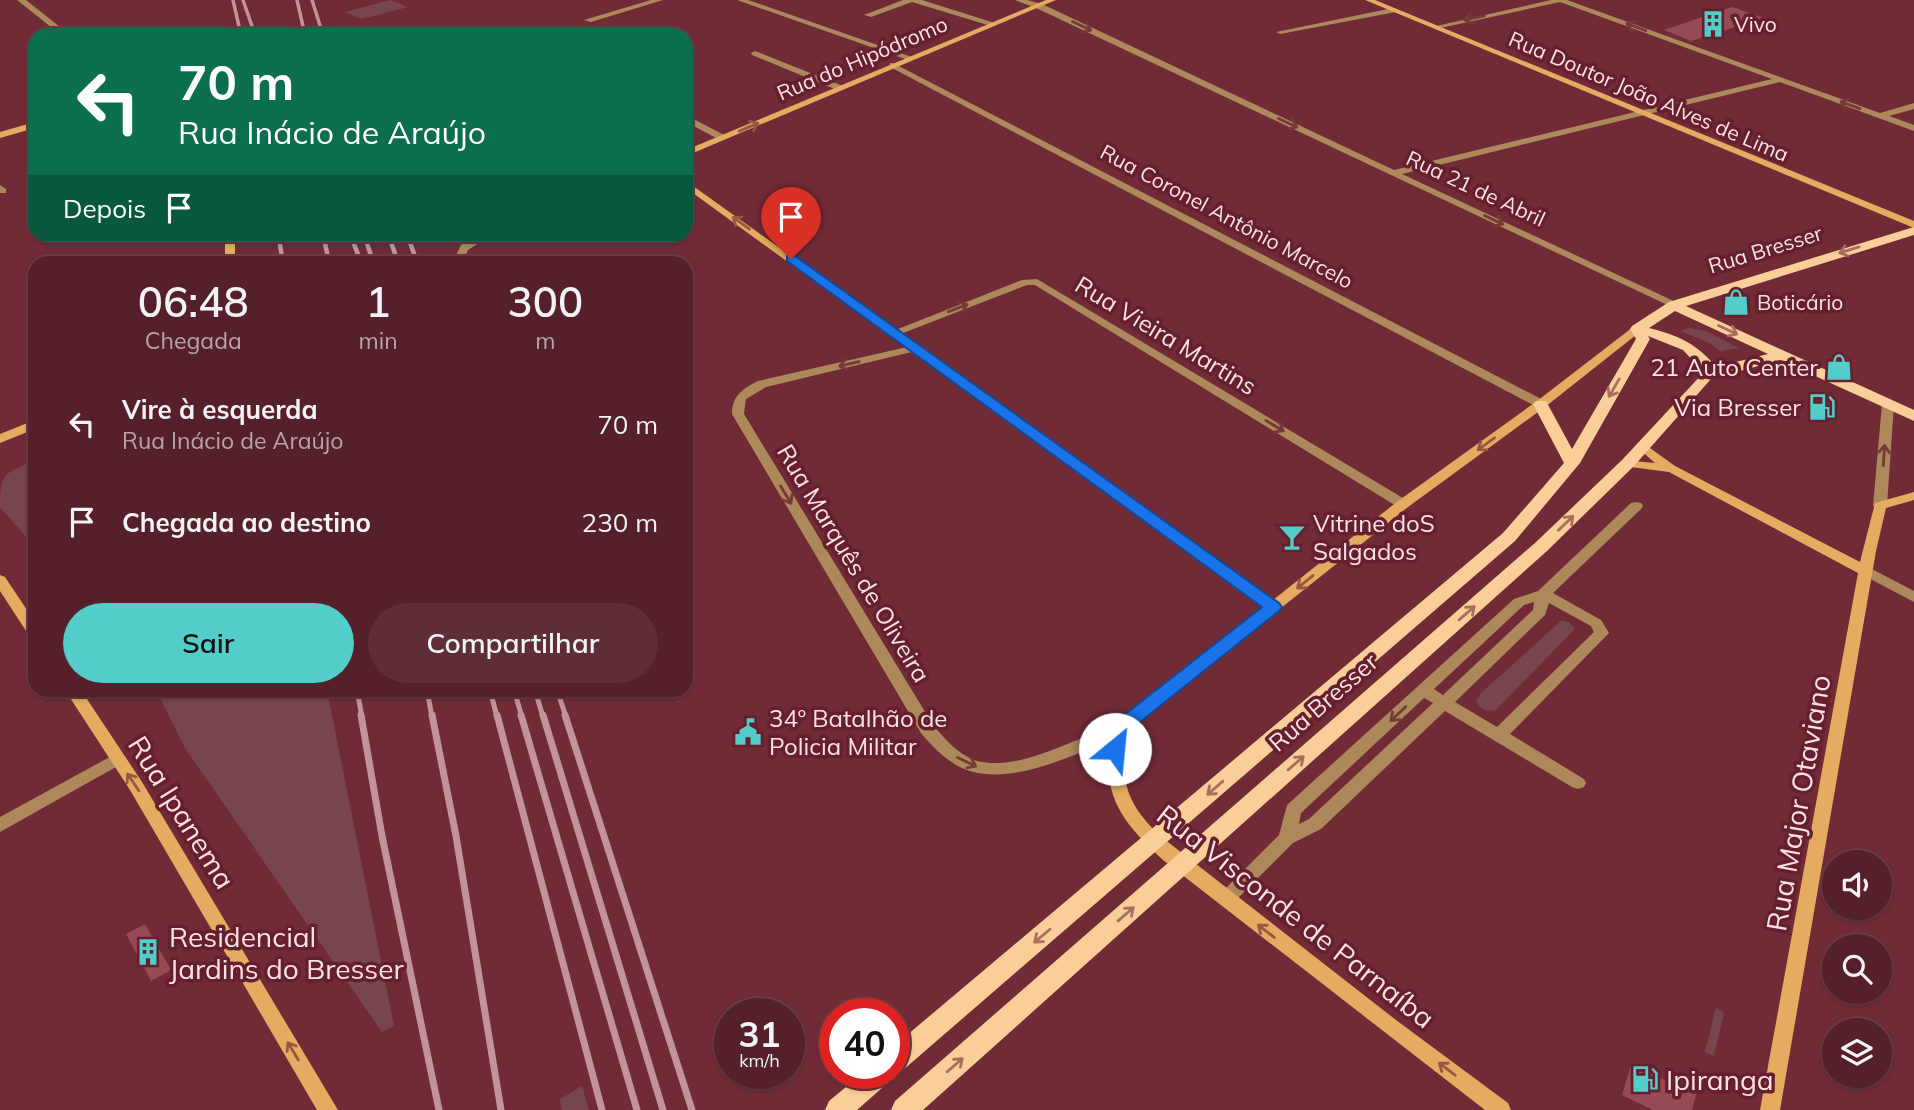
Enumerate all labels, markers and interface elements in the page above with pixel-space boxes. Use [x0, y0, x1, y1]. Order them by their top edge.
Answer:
building icon: Vivo [1698, 9, 1728, 39]
street label: Rua do Hipódromo [773, 10, 951, 106]
place label: Vivo [1734, 11, 1777, 37]
one-way arrow [1463, 12, 1486, 26]
one-way arrow [1071, 20, 1092, 33]
one-way arrow [1625, 20, 1647, 33]
street label: Rua Doutor João Alves de Lima [1505, 25, 1793, 167]
text: 70 m [178, 51, 294, 112]
icon: left [63, 56, 154, 147]
one-way arrow [1839, 98, 1861, 110]
text: Rua Inácio de Araújo [178, 112, 486, 152]
one-way arrow [1277, 117, 1298, 130]
one-way arrow [738, 119, 759, 132]
street label: Rua Coronel Antônio Marcelo [1096, 138, 1358, 294]
street label: Rua 21 de Abril [1402, 144, 1550, 232]
pin [761, 187, 821, 259]
icon: arrive [160, 189, 198, 227]
text: Depois [63, 192, 146, 225]
icon: arrive [772, 198, 810, 236]
one-way arrow [1483, 214, 1504, 227]
one-way arrow [732, 216, 751, 230]
street label: Rua Bresser [1705, 219, 1825, 279]
one-way arrow [1838, 245, 1860, 258]
street label: Rua Vieira Martins [1070, 269, 1262, 401]
text: 06:48 [138, 275, 249, 328]
text: 1 [365, 275, 391, 328]
text: 300 [508, 275, 583, 328]
shop icon: Boticário [1721, 287, 1751, 317]
place label: Boticário [1757, 289, 1843, 315]
one-way arrow [946, 301, 968, 314]
one-way arrow [1717, 324, 1738, 338]
text: Chegada [145, 326, 242, 355]
text: min [358, 326, 398, 355]
text: m [535, 326, 555, 355]
place label: 21 Auto Center [1650, 352, 1818, 382]
shop icon: 21 Auto Center [1824, 352, 1854, 382]
one-way arrow [838, 358, 861, 371]
one-way arrow [1607, 378, 1621, 398]
place label: Via Bresser [1674, 392, 1801, 422]
fuel station icon: Via Bresser [1807, 392, 1837, 422]
text: Vire à esquerda [122, 393, 318, 426]
icon: left [63, 405, 101, 443]
text: 70 m [597, 408, 658, 441]
one-way arrow [1264, 419, 1284, 433]
text: Rua Inácio de Araújo [122, 426, 343, 455]
one-way arrow [1477, 436, 1496, 451]
street label: Rua Marquês de Oliveira [771, 439, 937, 687]
one-way arrow [1878, 444, 1891, 467]
one-way arrow [780, 484, 794, 504]
icon: arrive [63, 503, 101, 541]
text: Chegada ao destino [122, 506, 371, 539]
text: 230 m [582, 506, 658, 539]
place label: Vitrine doS Salgados [1313, 508, 1435, 566]
one-way arrow [1557, 515, 1575, 531]
bar icon: Vitrine doS Salgados [1277, 522, 1307, 552]
one-way arrow [1297, 574, 1315, 589]
button: Sair [63, 603, 354, 683]
button: Compartilhar [368, 603, 658, 683]
one-way arrow [1457, 605, 1475, 621]
street label: Rua Bresser [1262, 646, 1384, 757]
street label: Rua Major Otaviano [1758, 672, 1838, 934]
place label: 34º Batalhão de Policia Militar [769, 703, 947, 761]
one-way arrow [1390, 705, 1407, 722]
position arrow [1078, 712, 1152, 786]
public building icon: 34º Batalhão de Policia Militar [733, 717, 763, 747]
street label: Rua Ipanema [121, 729, 243, 895]
one-way arrow [956, 755, 977, 769]
one-way arrow [1287, 755, 1304, 772]
one-way arrow [125, 773, 140, 792]
one-way arrow [1207, 780, 1225, 796]
street label: Rua Visconde de Parnaíba [1150, 797, 1442, 1035]
map controls [1822, 850, 1892, 1088]
button: sound [1822, 850, 1892, 920]
one-way arrow [1117, 906, 1135, 922]
place label: Residencial Jardins do Bresser [169, 919, 404, 986]
one-way arrow [1257, 923, 1276, 938]
one-way arrow [1034, 928, 1052, 944]
button: search [1822, 934, 1892, 1004]
building icon: Residencial Jardins do Bresser [133, 937, 163, 967]
speed limit sign: 40 [819, 998, 910, 1089]
text: 31 [738, 1012, 781, 1056]
button: layers [1822, 1018, 1892, 1088]
one-way arrow [286, 1042, 300, 1062]
text: km/h [739, 1049, 780, 1072]
one-way arrow [946, 1057, 964, 1073]
one-way arrow [1438, 1062, 1456, 1077]
place label: Ipiranga [1666, 1062, 1774, 1097]
fuel station icon: Ipiranga [1630, 1064, 1660, 1094]

